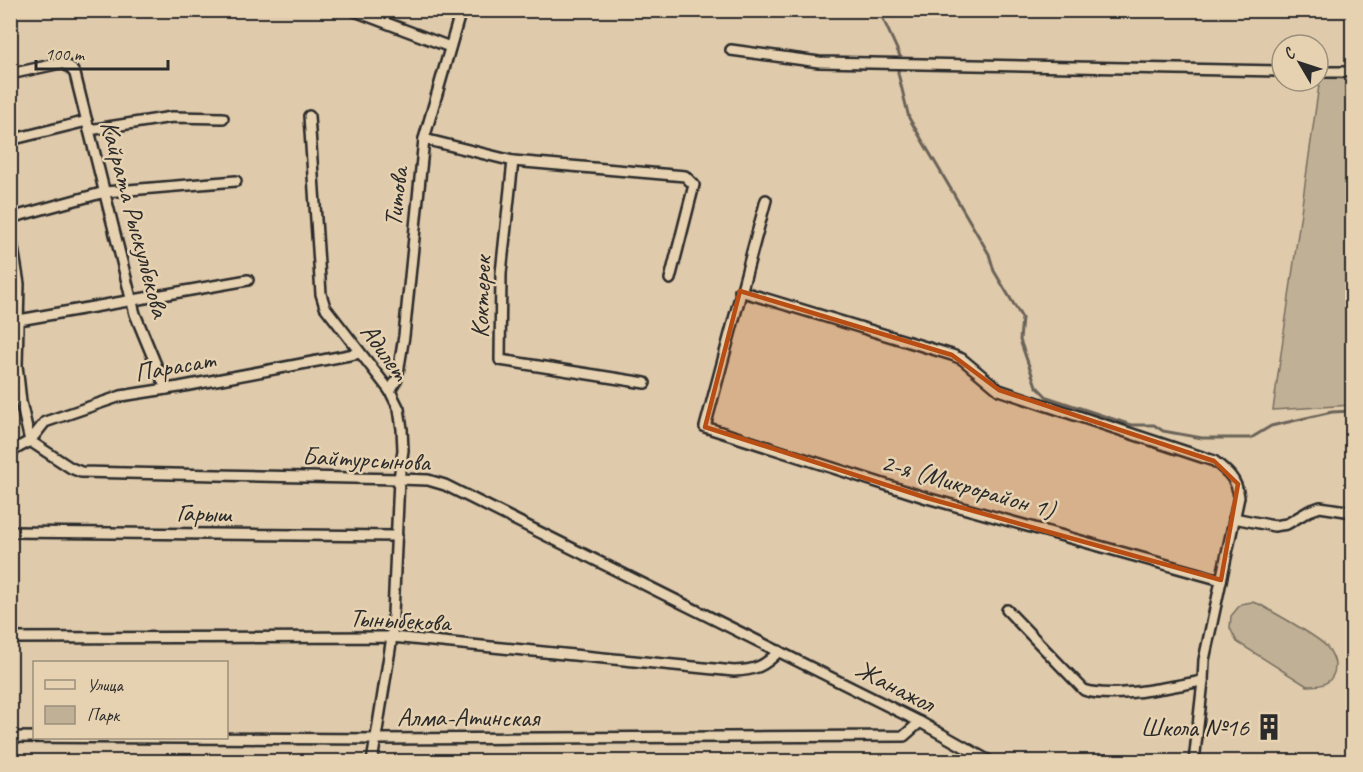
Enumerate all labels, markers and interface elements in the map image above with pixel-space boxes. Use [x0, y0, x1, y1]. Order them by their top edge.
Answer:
scale bar [36, 33, 168, 71]
north arrow [1270, 33, 1330, 93]
text: 100 m [45, 43, 86, 65]
text: С [1279, 43, 1301, 64]
street label: Кайрата Рыскулбекова [93, 117, 178, 323]
street label: Титова [376, 163, 416, 229]
street label: Коктерек [463, 253, 499, 338]
street label: Адилет [353, 317, 418, 388]
street label: Парасат [132, 342, 219, 389]
street label: Байтурсынова [301, 439, 432, 479]
street label: 2-я (Микрорайон 1) [877, 445, 1060, 527]
street label: Гарыш [176, 496, 234, 530]
street label: Тыныбекова [349, 601, 453, 639]
street label: Жанажол [850, 652, 942, 721]
legend [33, 661, 228, 739]
text: Улица [87, 674, 124, 696]
street label: Алма-Атинская [397, 701, 541, 734]
text: Парк [87, 704, 121, 726]
place label: Школа №16 [1140, 711, 1250, 744]
building icon: Школа №16 [1254, 712, 1284, 742]

